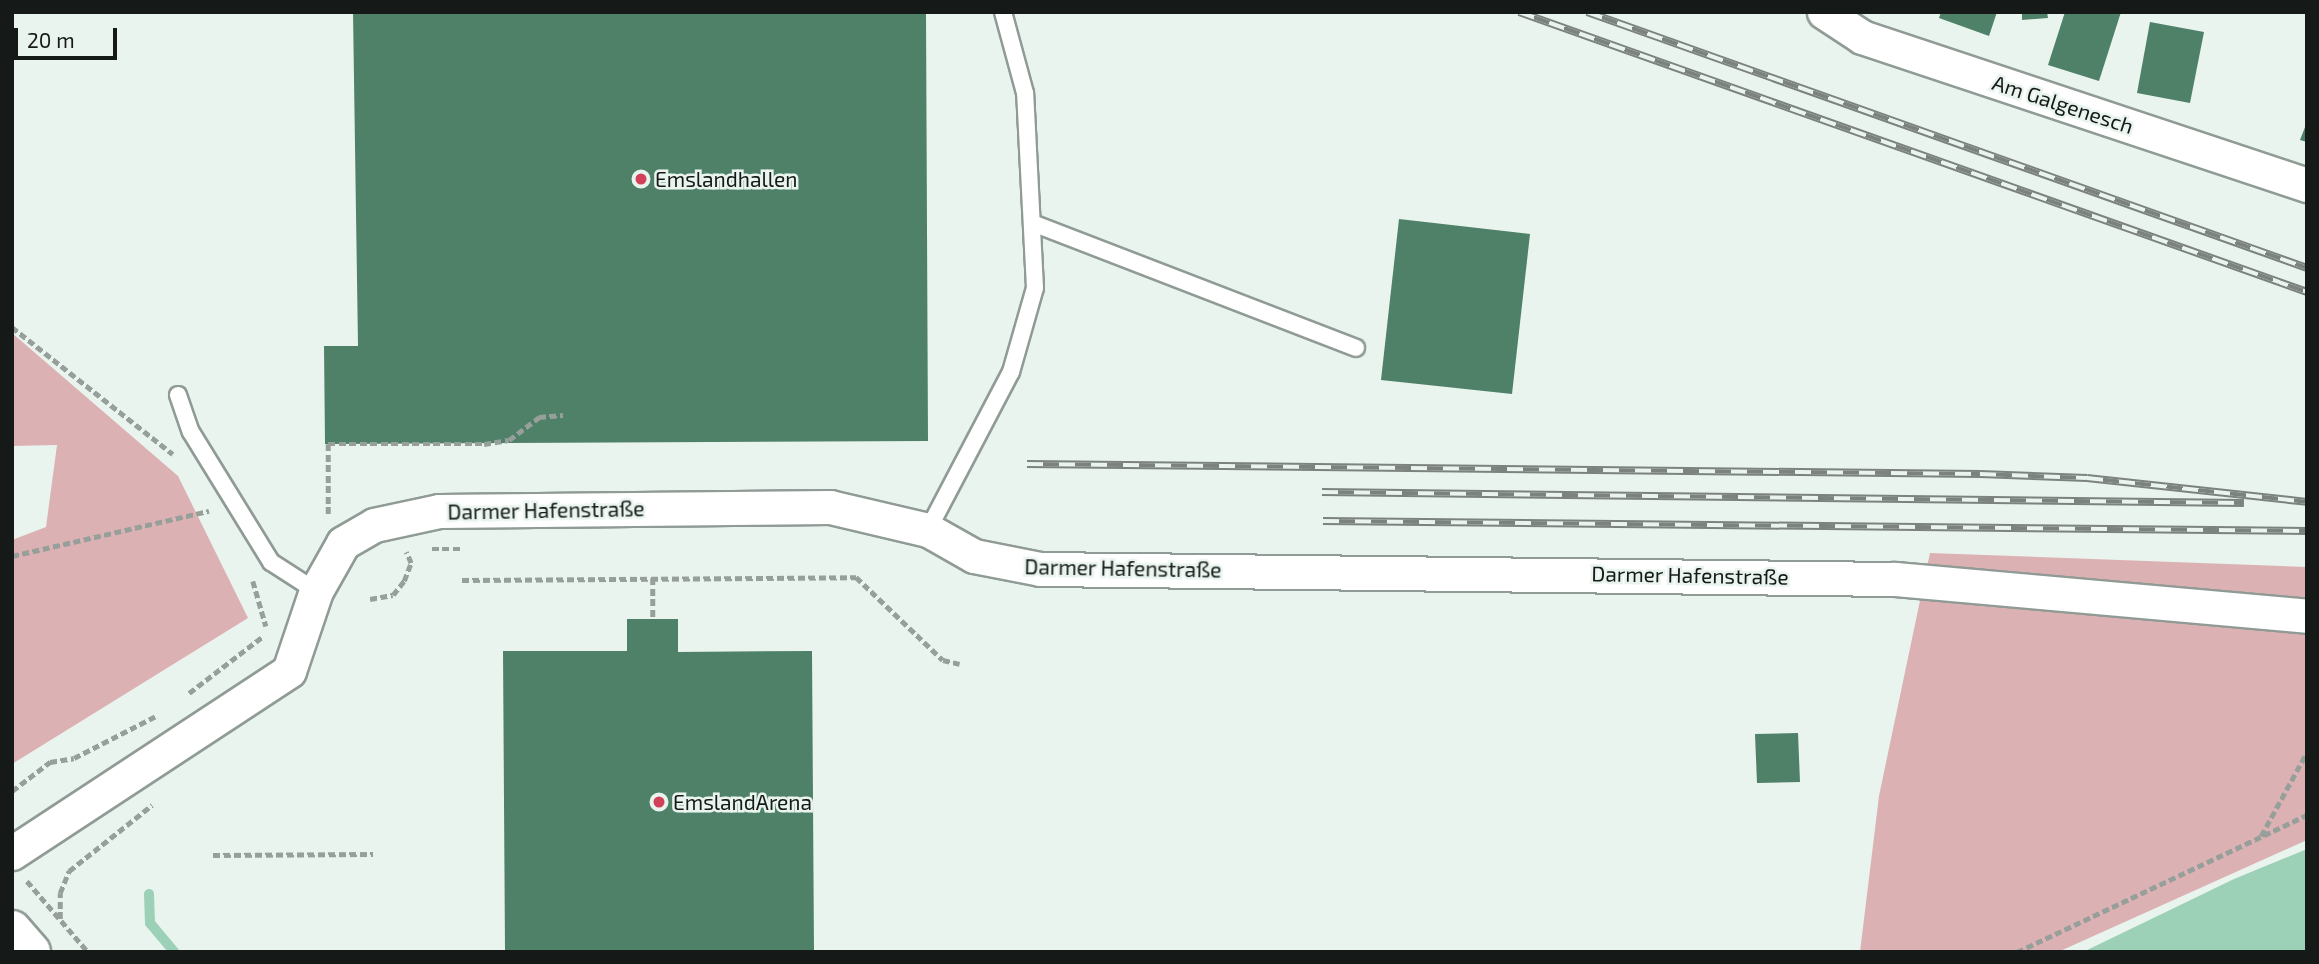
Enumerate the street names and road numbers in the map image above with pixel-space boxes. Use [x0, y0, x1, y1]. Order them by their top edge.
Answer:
street label: Am Galgenesch [1989, 69, 2137, 139]
street label: Darmer Hafenstraße [447, 496, 645, 524]
street label: Darmer Hafenstraße [1024, 554, 1222, 582]
street label: Darmer Hafenstraße [1591, 561, 1789, 589]

